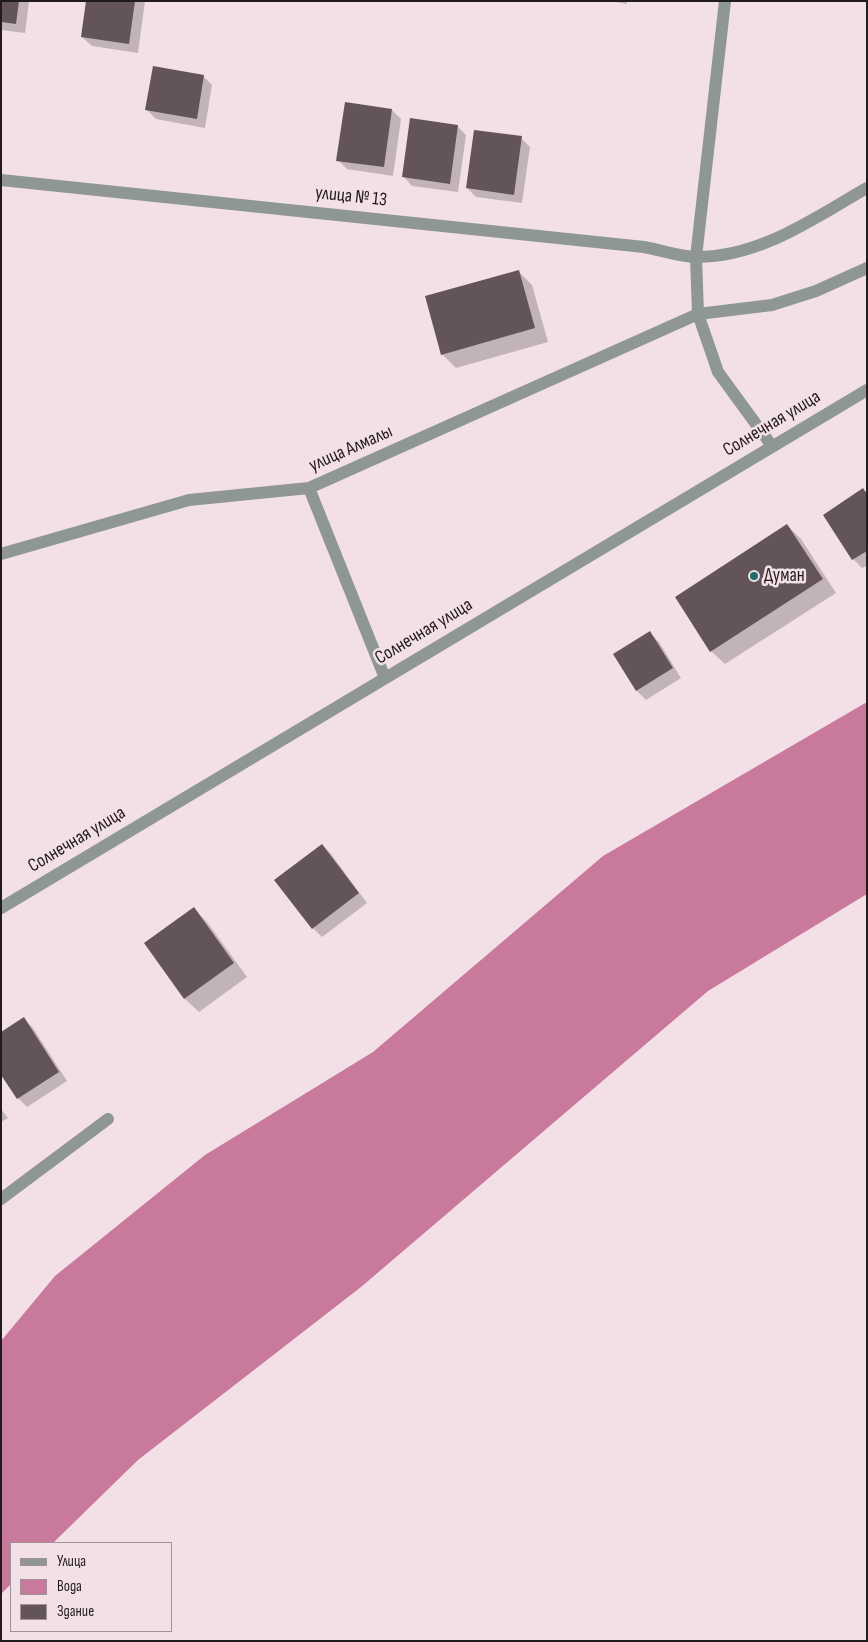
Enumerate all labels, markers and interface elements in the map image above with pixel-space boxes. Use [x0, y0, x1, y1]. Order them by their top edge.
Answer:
street label: улица № 13 [314, 182, 388, 212]
street label: Солнечная улица [719, 386, 825, 462]
street label: улица Алмалы [306, 420, 396, 478]
place label: Думан [764, 565, 805, 587]
marker: Думан [748, 570, 760, 582]
street label: Солнечная улица [371, 594, 477, 670]
street label: Солнечная улица [24, 802, 130, 878]
legend [10, 1542, 172, 1632]
text: Улица [57, 1552, 86, 1571]
text: Вода [57, 1577, 82, 1596]
text: Здание [57, 1602, 94, 1621]

